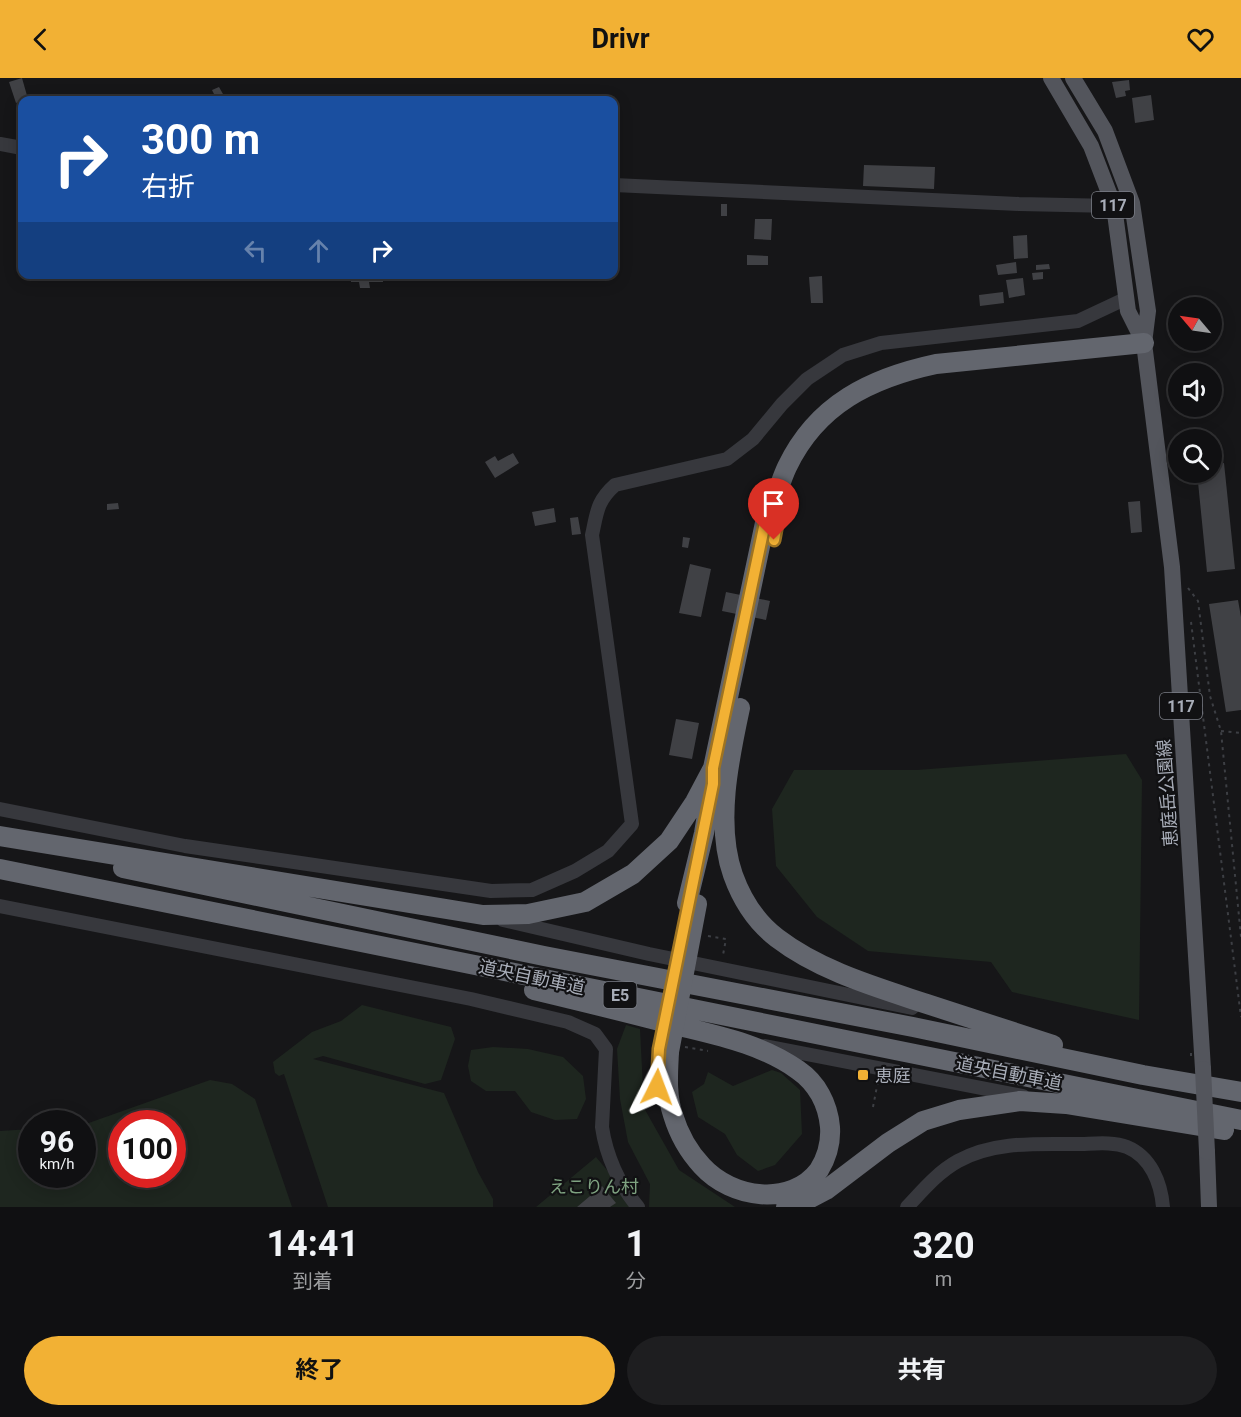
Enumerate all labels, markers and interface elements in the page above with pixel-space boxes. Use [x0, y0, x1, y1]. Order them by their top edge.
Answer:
icon: back [24, 23, 57, 56]
text: Drivr [591, 23, 650, 55]
icon: heart [1184, 23, 1217, 56]
text: 300 m [141, 115, 260, 164]
icon: right [42, 120, 120, 198]
text: 右折 [141, 171, 195, 203]
road number: 117 [1092, 192, 1134, 218]
icon: left [239, 234, 272, 267]
icon: ahead [302, 234, 335, 267]
icon: right [365, 234, 398, 267]
north arrow [1168, 297, 1222, 351]
map controls [1168, 297, 1222, 483]
button: sound [1168, 363, 1222, 417]
button: search [1168, 429, 1222, 483]
pin [748, 478, 799, 540]
icon: arrive [757, 487, 790, 520]
road number: 117 [1160, 693, 1202, 719]
street label: 恵庭岳公園線 [1153, 738, 1181, 848]
street label: 道央自動車道 [477, 956, 587, 998]
road number: E5 [604, 982, 636, 1008]
street label: 道央自動車道 [954, 1052, 1064, 1094]
position arrow [625, 1055, 689, 1119]
place label: 恵庭 [875, 1065, 911, 1086]
marker: 恵庭 [856, 1068, 870, 1082]
speed limit sign: 100 [108, 1110, 186, 1188]
text: 96 [40, 1124, 74, 1159]
text: km/h [39, 1155, 75, 1173]
park label: えこりん村 [549, 1176, 639, 1197]
text: 14:41 [266, 1223, 359, 1265]
text: 1 [626, 1223, 646, 1265]
text: 320 [913, 1225, 975, 1267]
text: m [935, 1267, 952, 1291]
text: 到着 [293, 1269, 333, 1293]
text: 分 [626, 1269, 646, 1293]
button: 終了 [24, 1336, 615, 1405]
button: 共有 [627, 1336, 1217, 1405]

